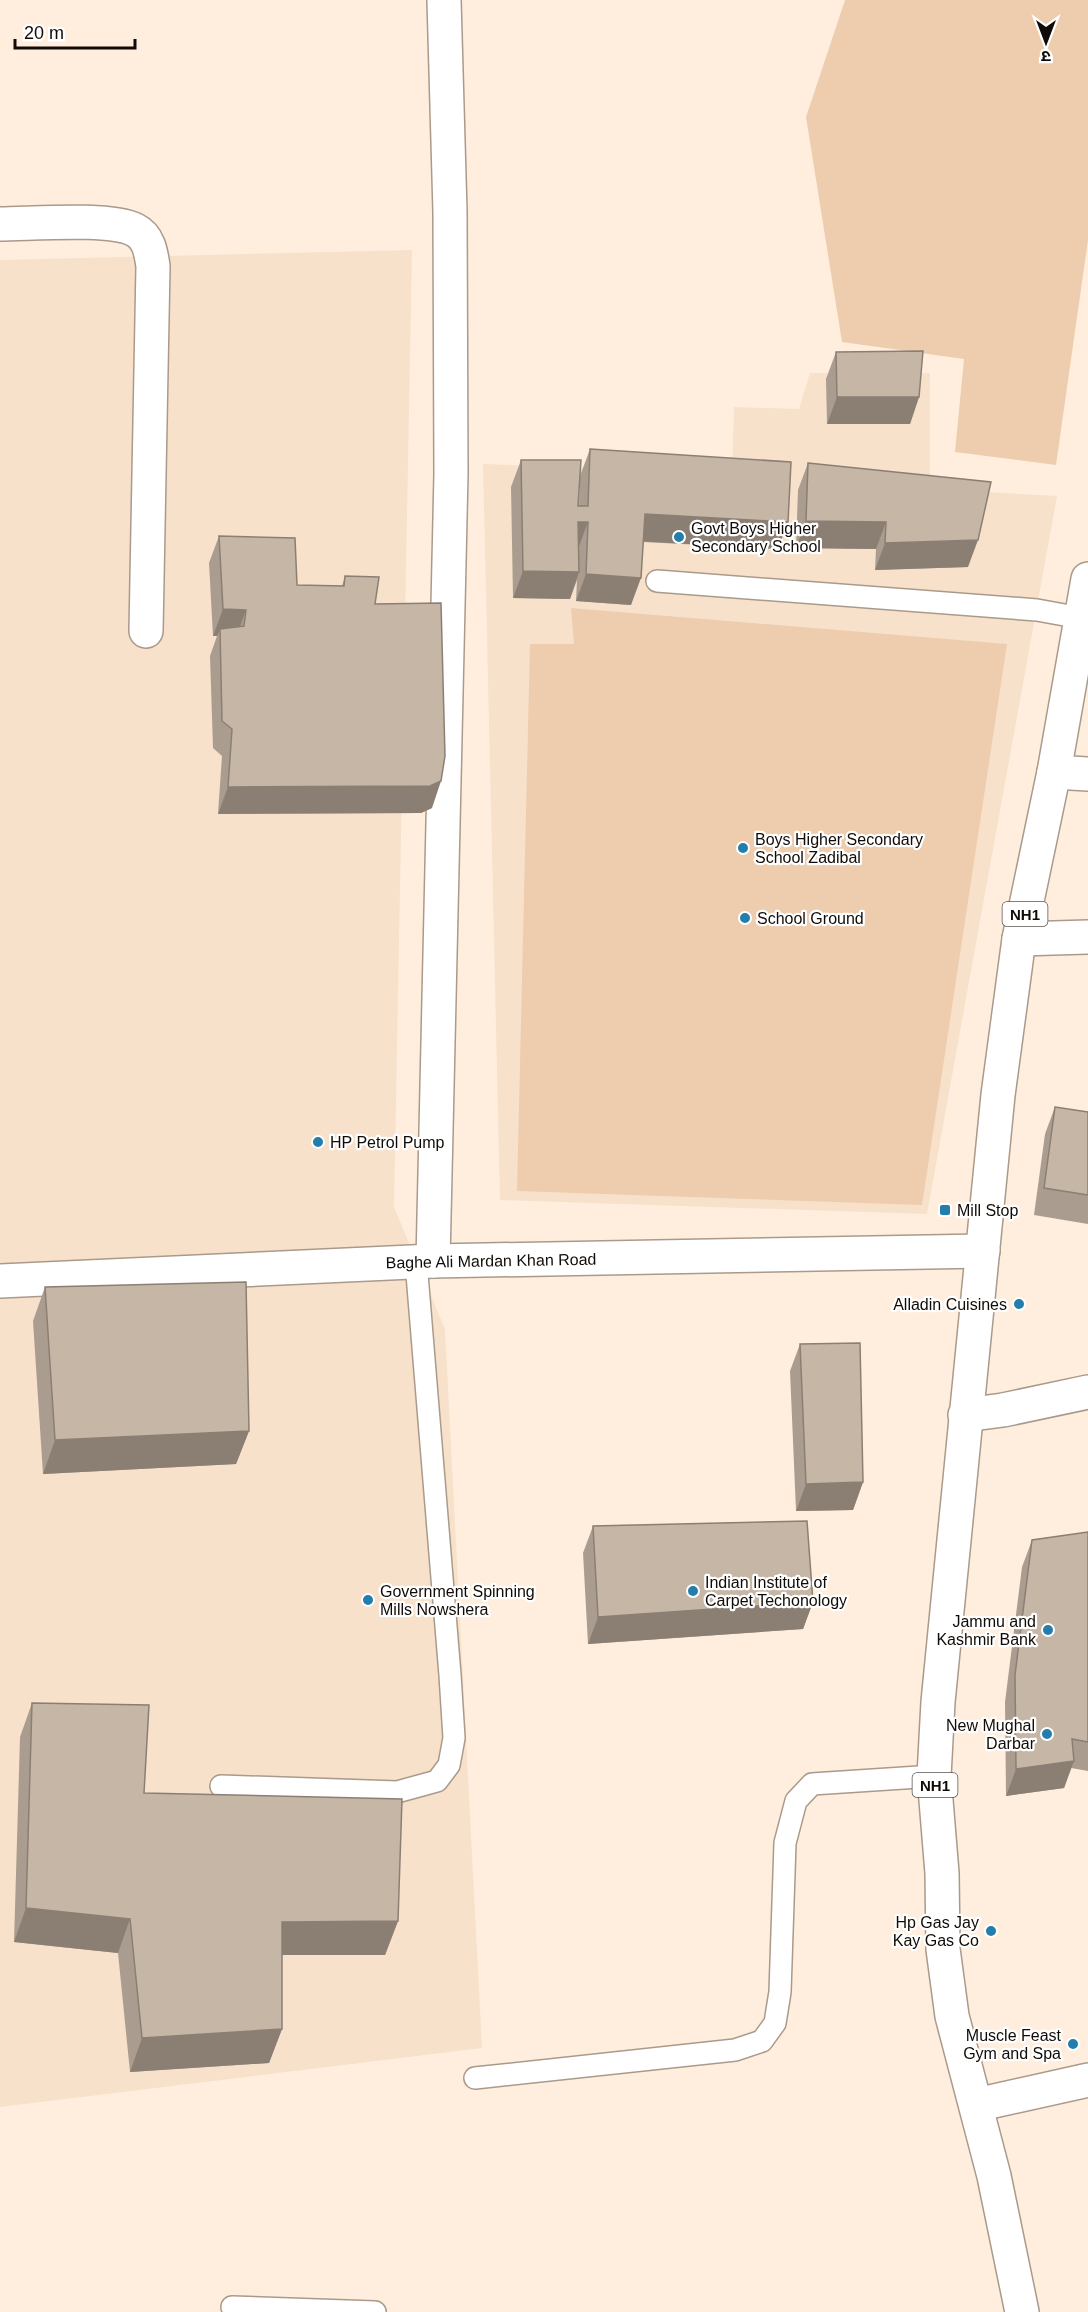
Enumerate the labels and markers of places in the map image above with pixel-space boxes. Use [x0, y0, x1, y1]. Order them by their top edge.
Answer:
place label: Govt Boys Higher Secondary School [691, 520, 821, 555]
marker: Govt Boys Higher Secondary School [672, 530, 686, 544]
place label: Boys Higher Secondary School Zadibal [755, 831, 923, 866]
marker: Boys Higher Secondary School Zadibal [736, 841, 750, 855]
place label: School Ground [757, 910, 864, 927]
marker: School Ground [738, 911, 752, 925]
place label: HP Petrol Pump [330, 1134, 445, 1151]
marker: HP Petrol Pump [311, 1135, 325, 1149]
place label: Mill Stop [957, 1202, 1018, 1219]
marker: Mill Stop [938, 1203, 952, 1217]
place label: Alladin Cuisines [893, 1296, 1007, 1313]
marker: Alladin Cuisines [1012, 1297, 1026, 1311]
place label: Indian Institute of Carpet Techonology [705, 1574, 847, 1609]
place label: Government Spinning Mills Nowshera [380, 1583, 535, 1618]
marker: Indian Institute of Carpet Techonology [686, 1584, 700, 1598]
marker: Government Spinning Mills Nowshera [361, 1593, 375, 1607]
place label: Jammu and Kashmir Bank [936, 1613, 1037, 1648]
marker: Jammu and Kashmir Bank [1041, 1623, 1055, 1637]
place label: New Mughal Darbar [946, 1717, 1036, 1752]
marker: New Mughal Darbar [1040, 1727, 1054, 1741]
place label: Hp Gas Jay Kay Gas Co [893, 1914, 979, 1949]
marker: Hp Gas Jay Kay Gas Co [984, 1924, 998, 1938]
place label: Muscle Feast Gym and Spa [963, 2027, 1062, 2062]
marker: Muscle Feast Gym and Spa [1066, 2037, 1080, 2051]

